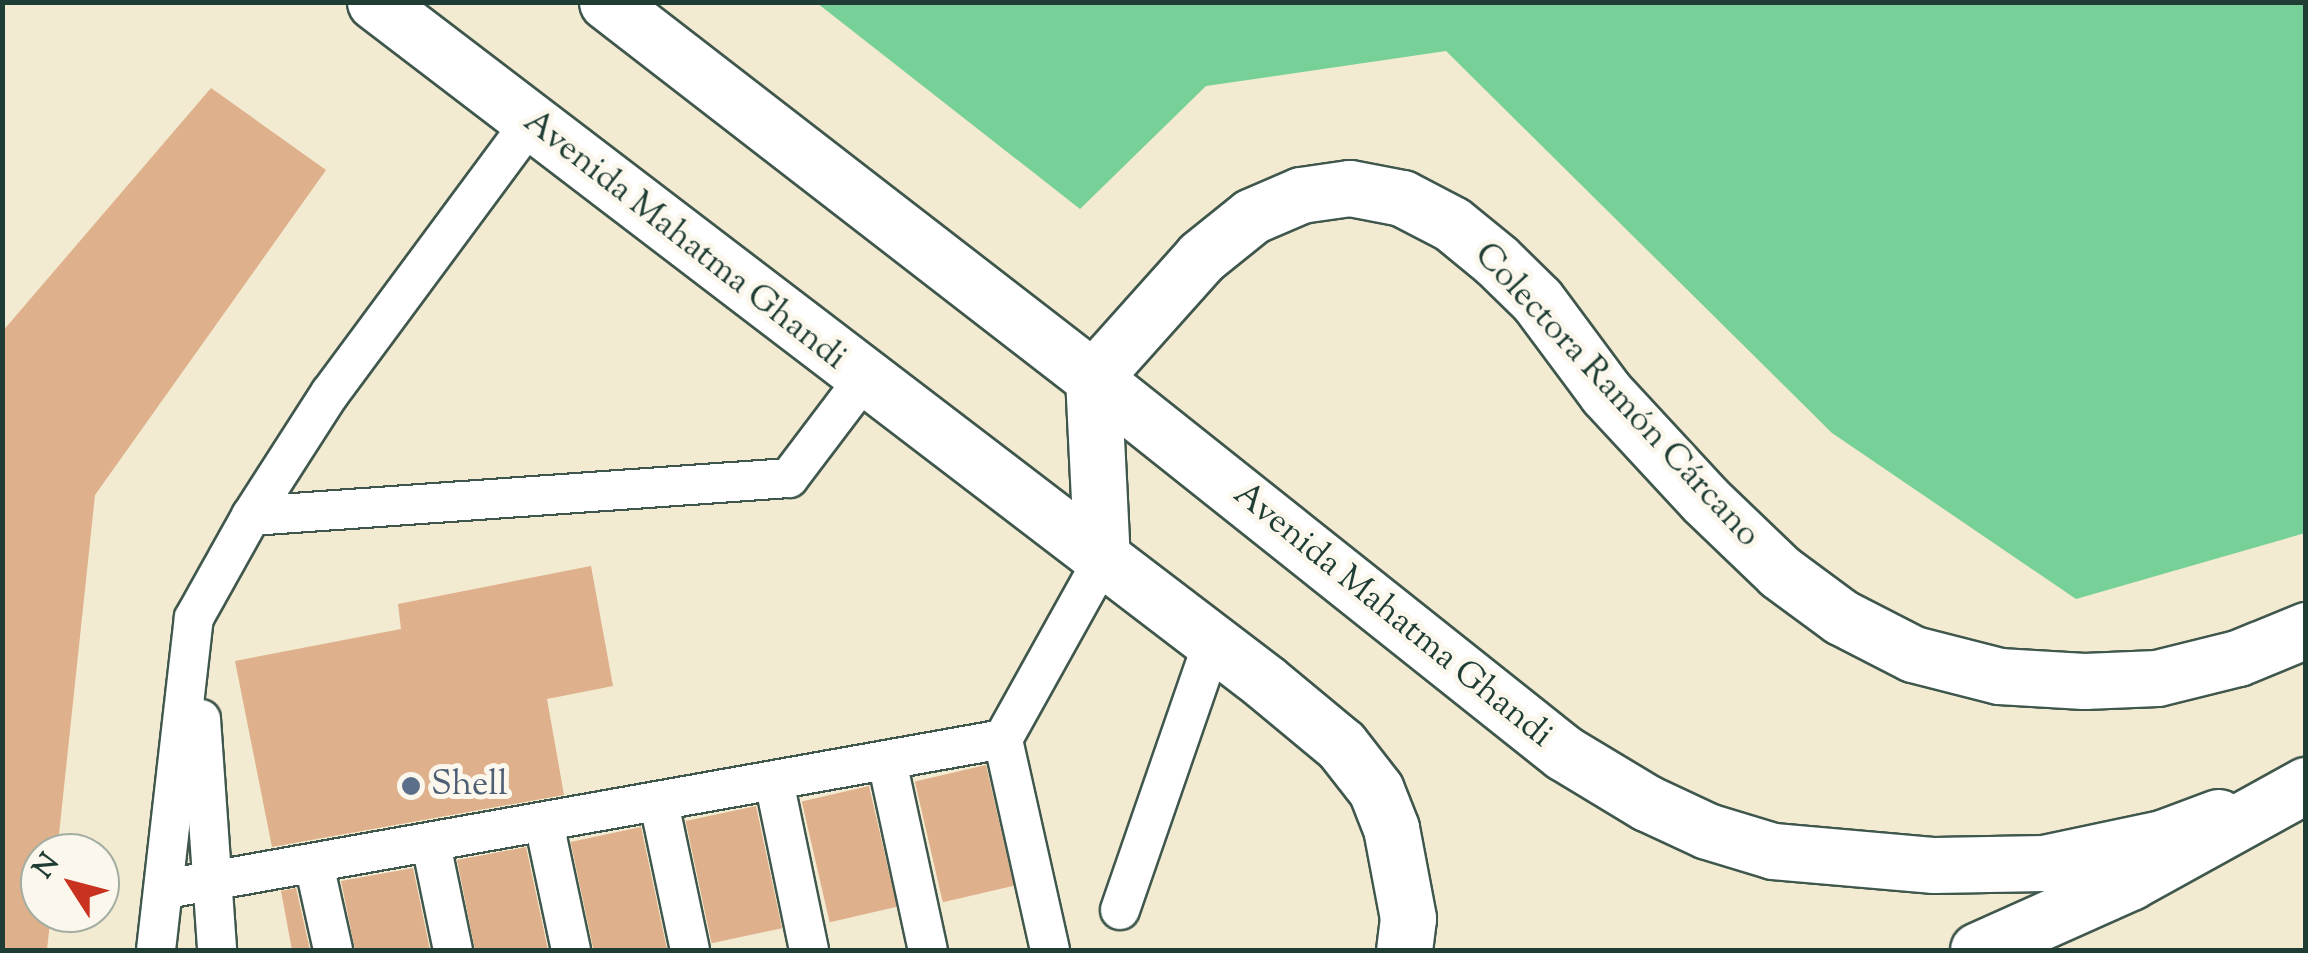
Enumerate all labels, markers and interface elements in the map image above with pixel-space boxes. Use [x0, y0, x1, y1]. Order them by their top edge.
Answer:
street label: Avenida Mahatma Ghandi [514, 102, 854, 380]
street label: Colectora Ramón Cárcano [1464, 235, 1768, 557]
street label: Avenida Mahatma Ghandi [1224, 474, 1560, 758]
place label: Shell [431, 765, 508, 807]
marker: Shell [400, 775, 422, 797]
north arrow [20, 833, 120, 933]
text: N [25, 846, 70, 887]

